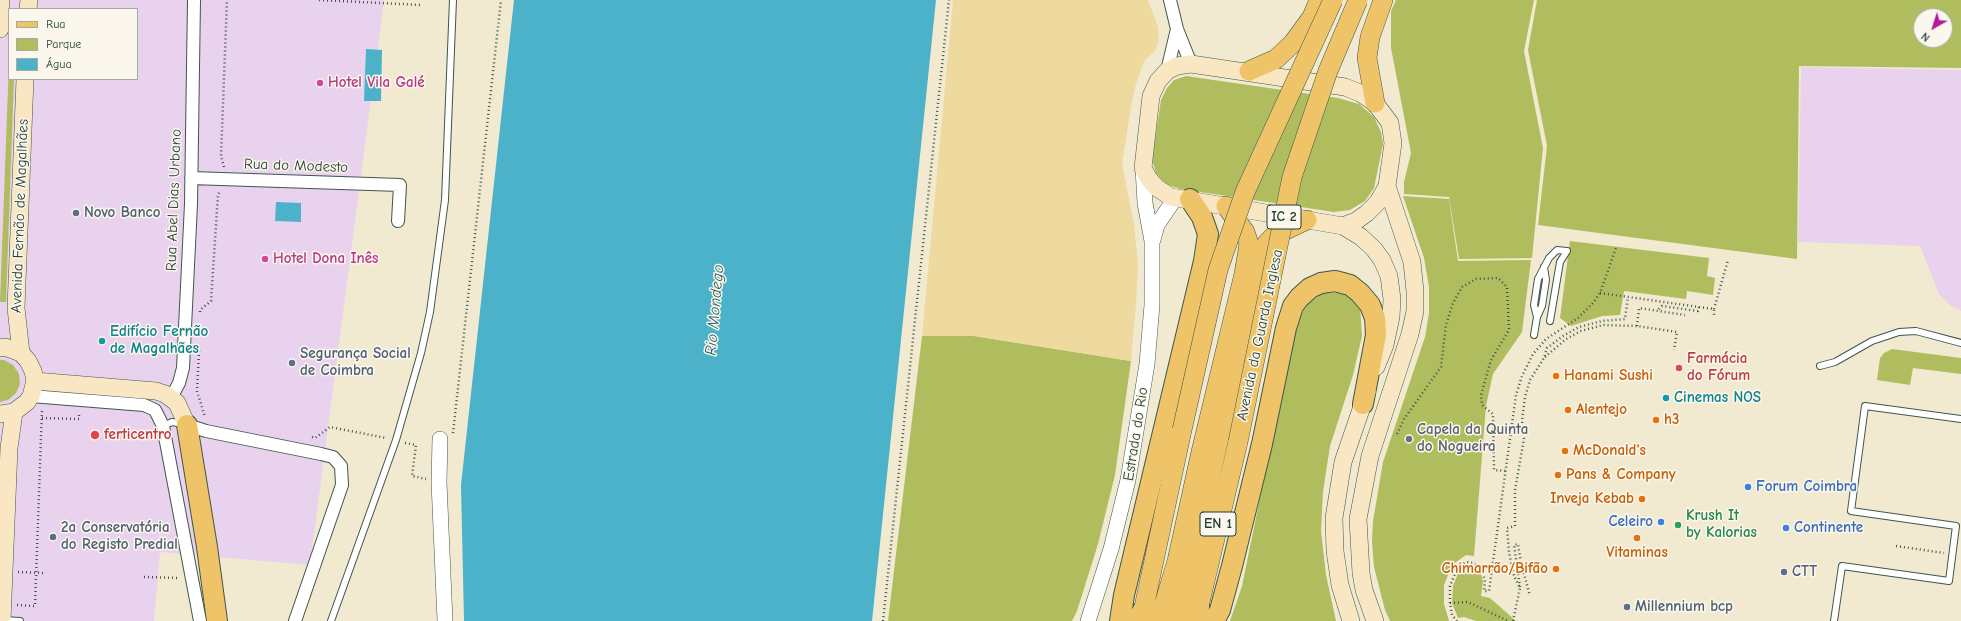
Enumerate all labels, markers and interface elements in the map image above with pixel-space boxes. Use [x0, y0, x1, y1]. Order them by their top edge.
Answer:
legend [8, 8, 138, 80]
north arrow [1913, 8, 1953, 48]
text: Rua [46, 17, 65, 31]
text: N [1919, 30, 1933, 44]
text: Parque [46, 37, 81, 51]
text: Água [46, 57, 72, 71]
place label: Hotel Vila Galé [328, 74, 425, 92]
marker: Hotel Vila Galé [315, 78, 325, 88]
street label: Avenida Fernão de Magalhães [8, 119, 32, 313]
street label: Rua Abel Dias Urbano [163, 129, 185, 271]
street label: Rua do Modesto [244, 155, 348, 177]
place label: Novo Banco [84, 204, 160, 222]
road number: IC 2 [1267, 205, 1301, 229]
marker: Novo Banco [71, 208, 81, 218]
street label: Avenida da Guarda Inglesa [1233, 248, 1287, 422]
place label: Hotel Dona Inês [273, 250, 378, 268]
marker: Hotel Dona Inês [260, 254, 270, 264]
water label: Rio Mondego [701, 264, 729, 356]
place label: Edifício Fernão de Magalhães [110, 323, 208, 358]
marker: Edifício Fernão de Magalhães [97, 336, 107, 346]
place label: Segurança Social de Coimbra [300, 345, 411, 380]
place label: Farmácia do Fórum [1687, 350, 1750, 385]
marker: Segurança Social de Coimbra [287, 358, 297, 368]
marker: Farmácia do Fórum [1674, 363, 1684, 373]
place label: Hanami Sushi [1564, 367, 1653, 385]
marker: Hanami Sushi [1551, 371, 1561, 381]
street label: Estrada do Rio [1120, 386, 1152, 482]
place label: Cinemas NOS [1674, 389, 1761, 407]
marker: Cinemas NOS [1661, 393, 1671, 403]
place label: Alentejo [1576, 401, 1627, 419]
marker: Alentejo [1563, 405, 1573, 415]
place label: h3 [1664, 411, 1679, 429]
marker: h3 [1651, 415, 1661, 425]
place label: Capela da Quinta do Nogueira [1417, 421, 1528, 456]
place label: ferticentro [104, 426, 172, 444]
marker: ferticentro [89, 429, 101, 441]
marker: Capela da Quinta do Nogueira [1404, 434, 1414, 444]
place label: McDonald's [1573, 442, 1646, 460]
marker: McDonald's [1560, 446, 1570, 456]
place label: Pans & Company [1566, 466, 1676, 484]
marker: Pans & Company [1553, 470, 1563, 480]
place label: Forum Coimbra [1756, 478, 1857, 496]
marker: Forum Coimbra [1743, 482, 1753, 492]
place label: Inveja Kebab [1550, 490, 1634, 508]
marker: Inveja Kebab [1637, 494, 1647, 504]
place label: Krush It by Kalorias [1686, 507, 1757, 542]
road number: EN 1 [1200, 512, 1236, 536]
place label: Celeiro [1608, 513, 1653, 531]
marker: Celeiro [1656, 517, 1666, 527]
place label: 2a Conservatória do Registo Predial [61, 519, 178, 554]
place label: Continente [1794, 519, 1863, 537]
marker: Krush It by Kalorias [1673, 520, 1683, 530]
marker: Continente [1781, 523, 1791, 533]
marker: 2a Conservatória do Registo Predial [48, 532, 58, 542]
marker: Vitaminas [1632, 533, 1642, 543]
place label: Vitaminas [1606, 544, 1668, 562]
place label: Chimarrão/Bifão [1441, 560, 1548, 578]
place label: CTT [1792, 563, 1817, 581]
marker: Chimarrão/Bifão [1551, 564, 1561, 574]
marker: CTT [1779, 567, 1789, 577]
place label: Millennium bcp [1635, 598, 1733, 616]
marker: Millennium bcp [1622, 602, 1632, 612]

